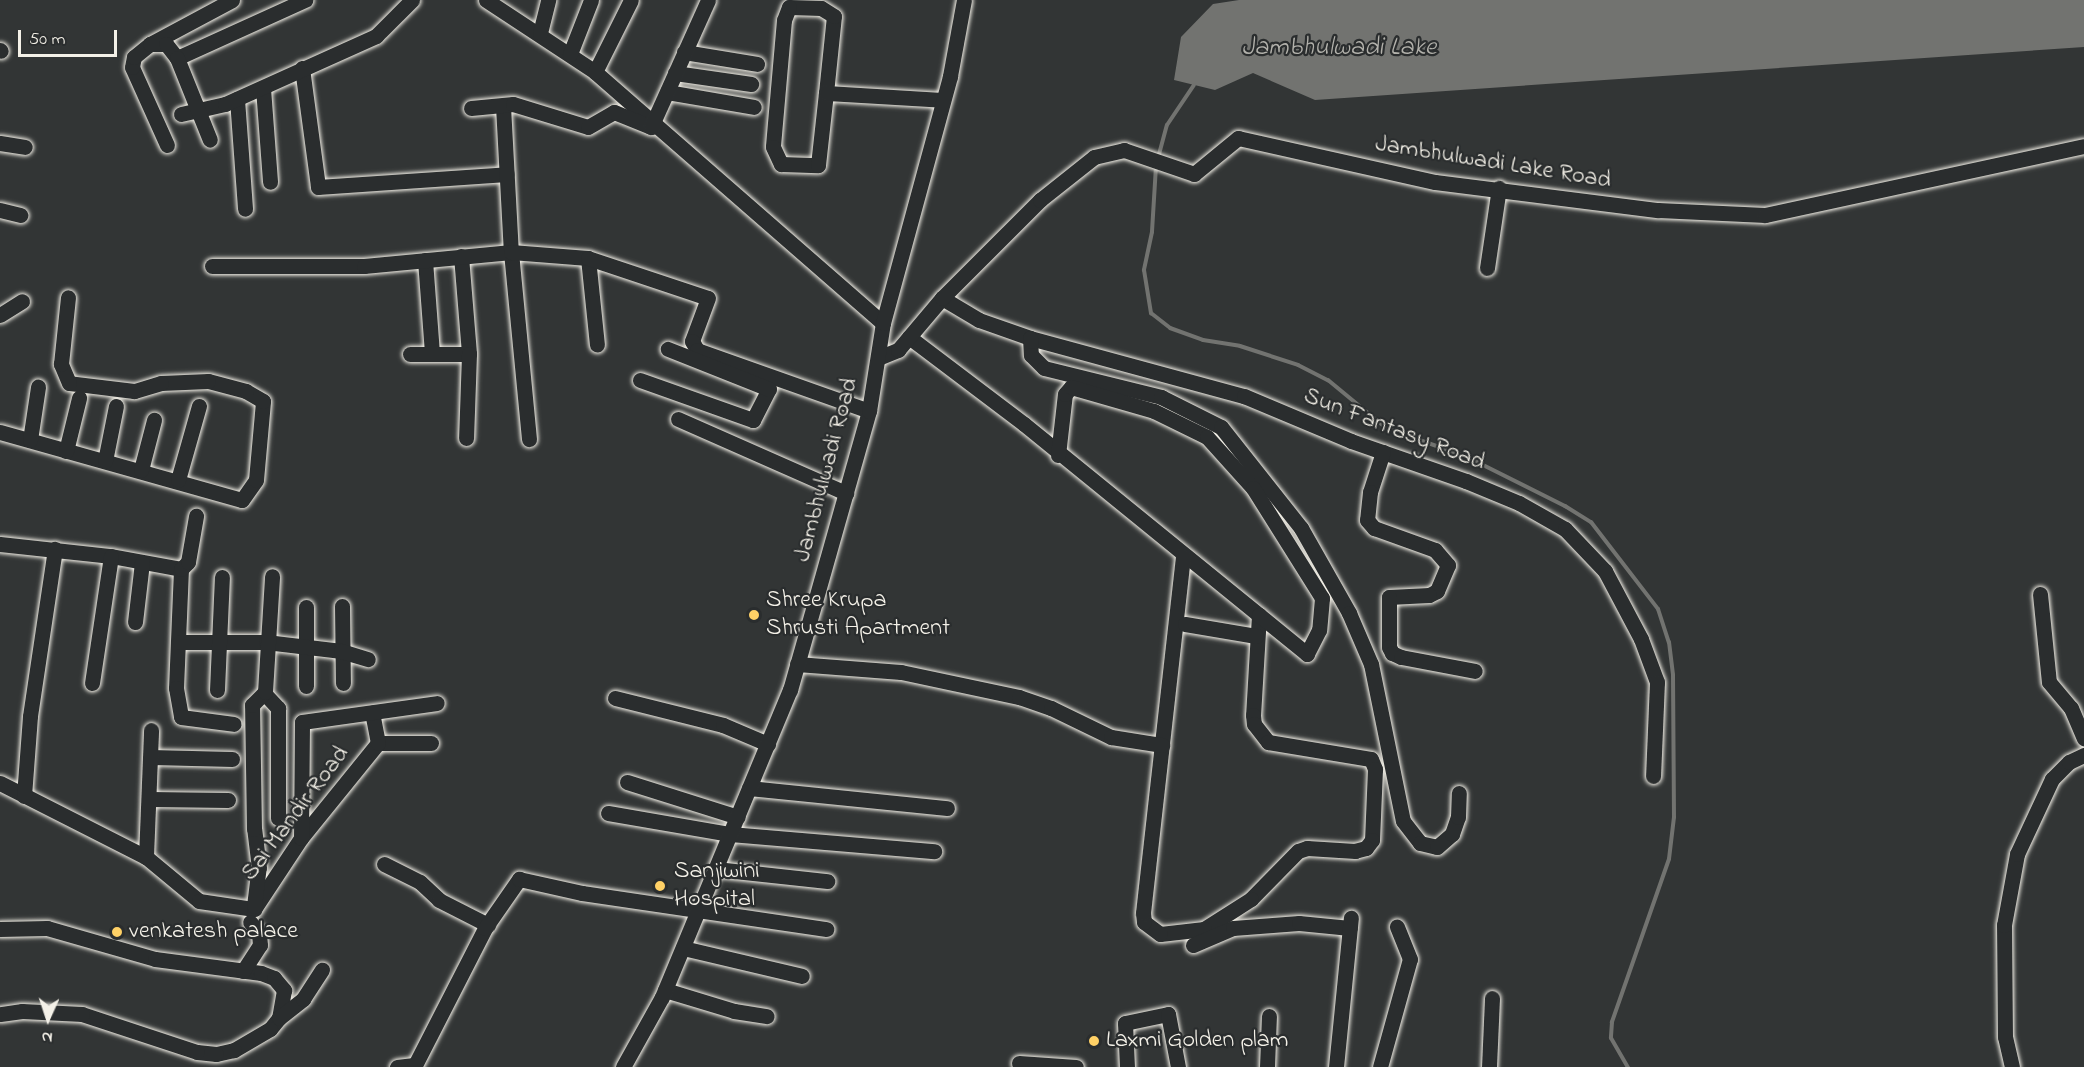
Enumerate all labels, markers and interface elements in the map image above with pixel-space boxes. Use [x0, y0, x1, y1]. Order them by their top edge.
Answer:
scale bar [21, 18, 120, 56]
text: 50 m [29, 27, 66, 53]
water label: Jambhulwadi Lake [1242, 33, 1436, 65]
street label: Jambhulwadi Lake Road [1373, 130, 1613, 196]
street label: Jambhulwadi Road [789, 375, 865, 565]
street label: Sun Fantasy Road [1299, 382, 1489, 478]
place label: Shree Krupa Shrusti Apartment [766, 587, 950, 643]
marker: Shree Krupa Shrusti Apartment [747, 608, 761, 622]
street label: Sai Mandir Road [236, 741, 356, 887]
place label: Sanjiwini Hospital [674, 858, 760, 914]
marker: Sanjiwini Hospital [651, 877, 669, 895]
place label: venkatesh palace [129, 918, 298, 946]
marker: venkatesh palace [110, 925, 124, 939]
north arrow [18, 989, 78, 1049]
text: N [41, 1025, 53, 1049]
place label: Laxmi Golden plam [1106, 1027, 1288, 1055]
marker: Laxmi Golden plam [1087, 1034, 1101, 1048]

